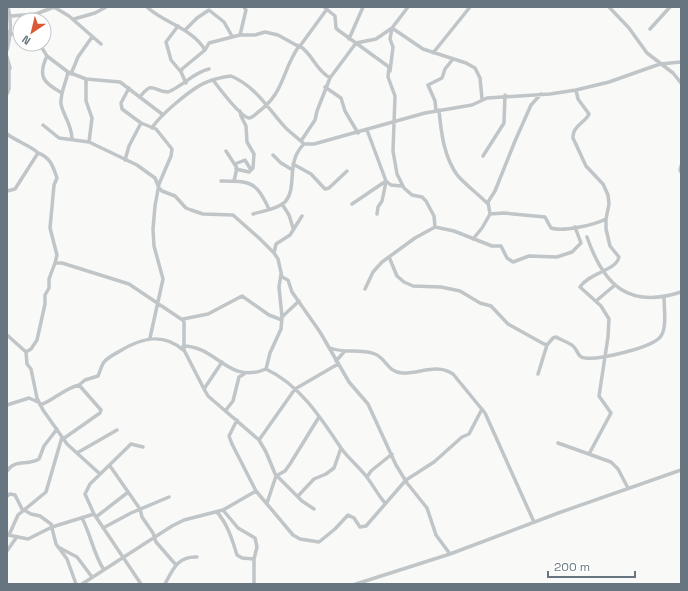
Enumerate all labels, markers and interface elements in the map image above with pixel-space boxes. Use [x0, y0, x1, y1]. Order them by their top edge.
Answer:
north arrow [12, 12, 52, 52]
text: N [19, 32, 33, 48]
scale bar [548, 553, 635, 579]
text: 200 m [554, 559, 590, 575]

